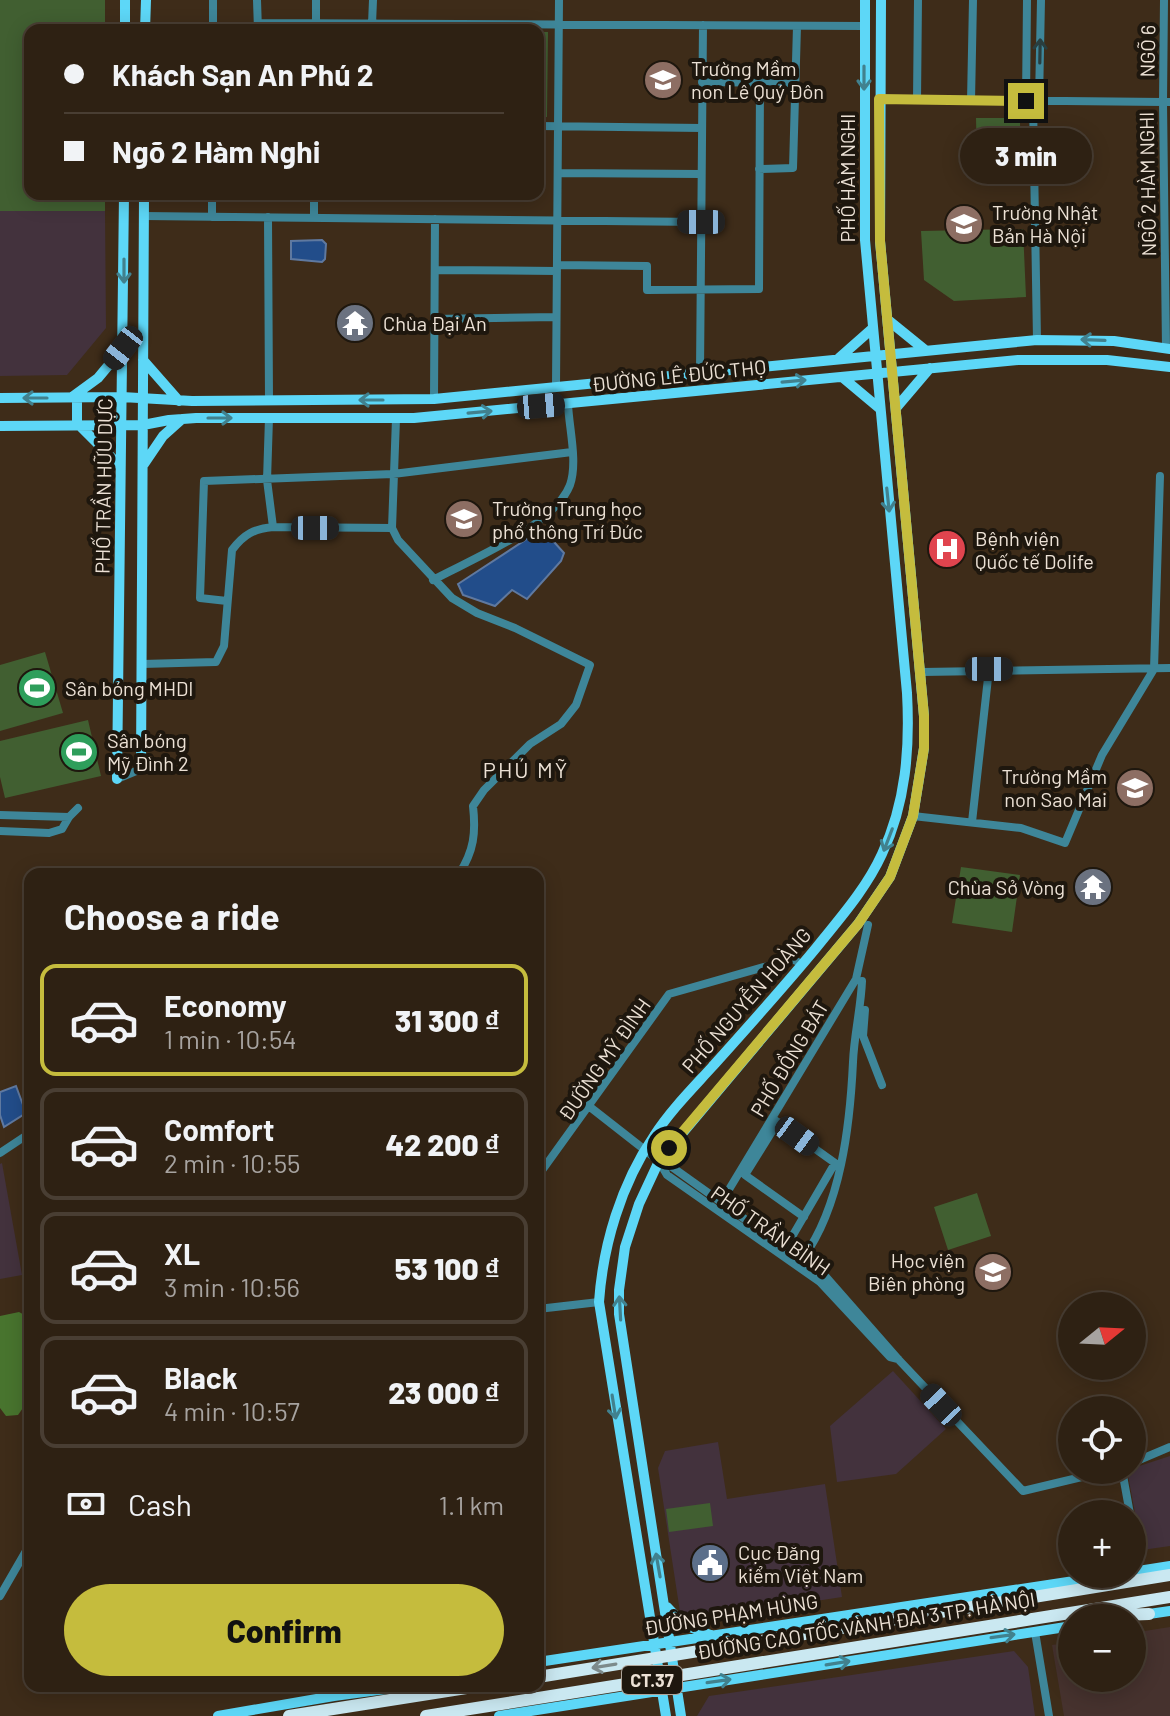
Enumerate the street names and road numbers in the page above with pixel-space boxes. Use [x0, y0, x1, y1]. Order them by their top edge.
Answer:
street label: NGÕ 6 [1135, 25, 1159, 77]
street label: NGÕ 2 HÀM NGHI [1134, 111, 1160, 257]
street label: PHỐ HÀM NGHI [835, 113, 859, 243]
street label: ĐƯỜNG LÊ ĐỨC THỌ [591, 354, 767, 396]
street label: PHỐ TRẦN HỮU DỰC [89, 398, 117, 574]
street label: PHỐ NGUYỄN HOÀNG [677, 923, 815, 1077]
street label: ĐƯỜNG MỸ ĐÌNH [553, 993, 655, 1125]
street label: PHỐ ĐỒNG BÁT [745, 995, 833, 1121]
street label: PHỐ TRẦN BÌNH [707, 1180, 835, 1280]
street label: ĐƯỜNG CAO TỐC VÀNH ĐAI 3 TP. HÀ NỘI [695, 1586, 1037, 1664]
street label: ĐƯỜNG PHẠM HÙNG [642, 1588, 820, 1640]
road number: CT.37 [622, 1666, 682, 1694]

